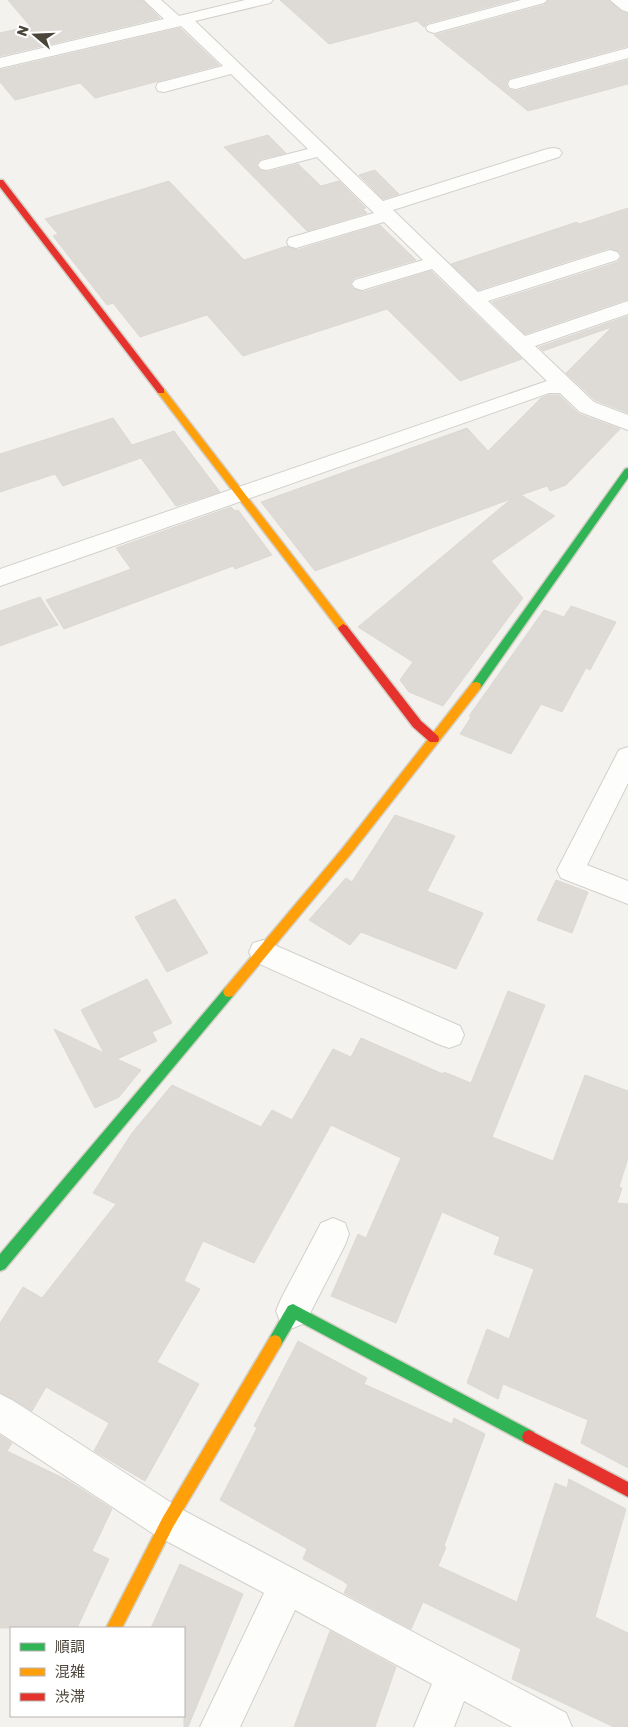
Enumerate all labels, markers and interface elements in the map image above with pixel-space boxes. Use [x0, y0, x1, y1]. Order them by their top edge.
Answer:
north arrow [10, 10, 60, 60]
text: N [14, 23, 33, 38]
legend [10, 1627, 185, 1717]
text: 順調 [55, 1638, 85, 1656]
text: 混雑 [55, 1663, 85, 1681]
text: 渋滞 [55, 1688, 85, 1706]

